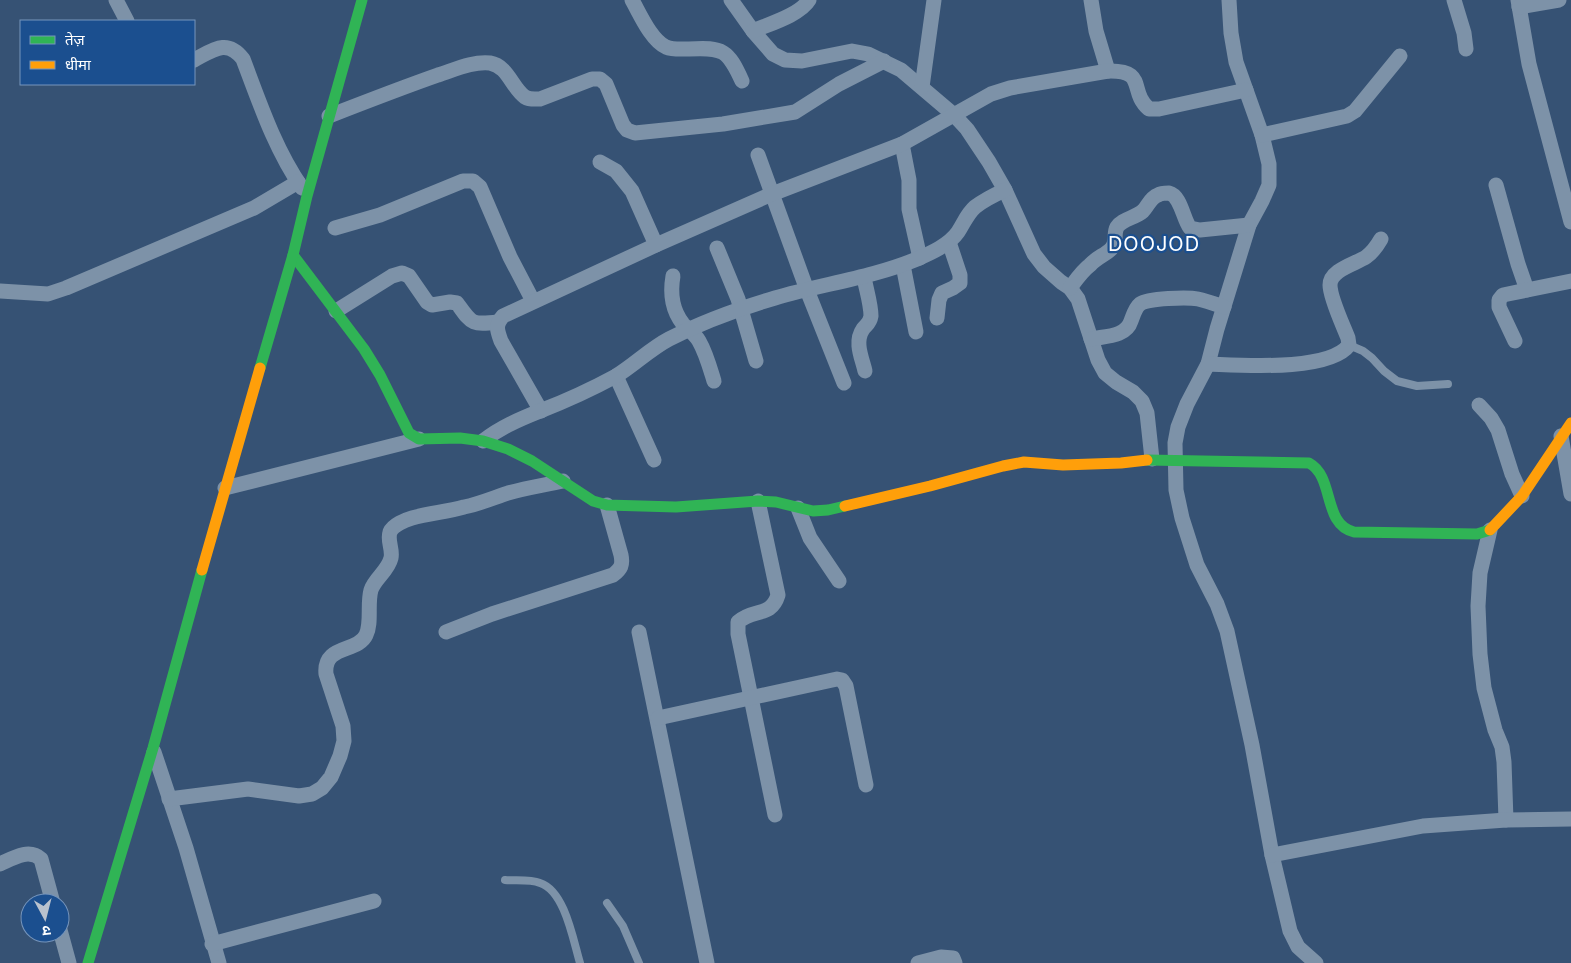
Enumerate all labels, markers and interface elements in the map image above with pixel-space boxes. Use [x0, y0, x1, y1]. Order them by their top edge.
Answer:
legend [20, 20, 195, 85]
text: तेज़ [65, 30, 86, 49]
text: धीमा [65, 55, 92, 74]
district label: DOOJOD [1108, 232, 1200, 256]
north arrow [20, 893, 70, 943]
text: उ [41, 922, 52, 940]

